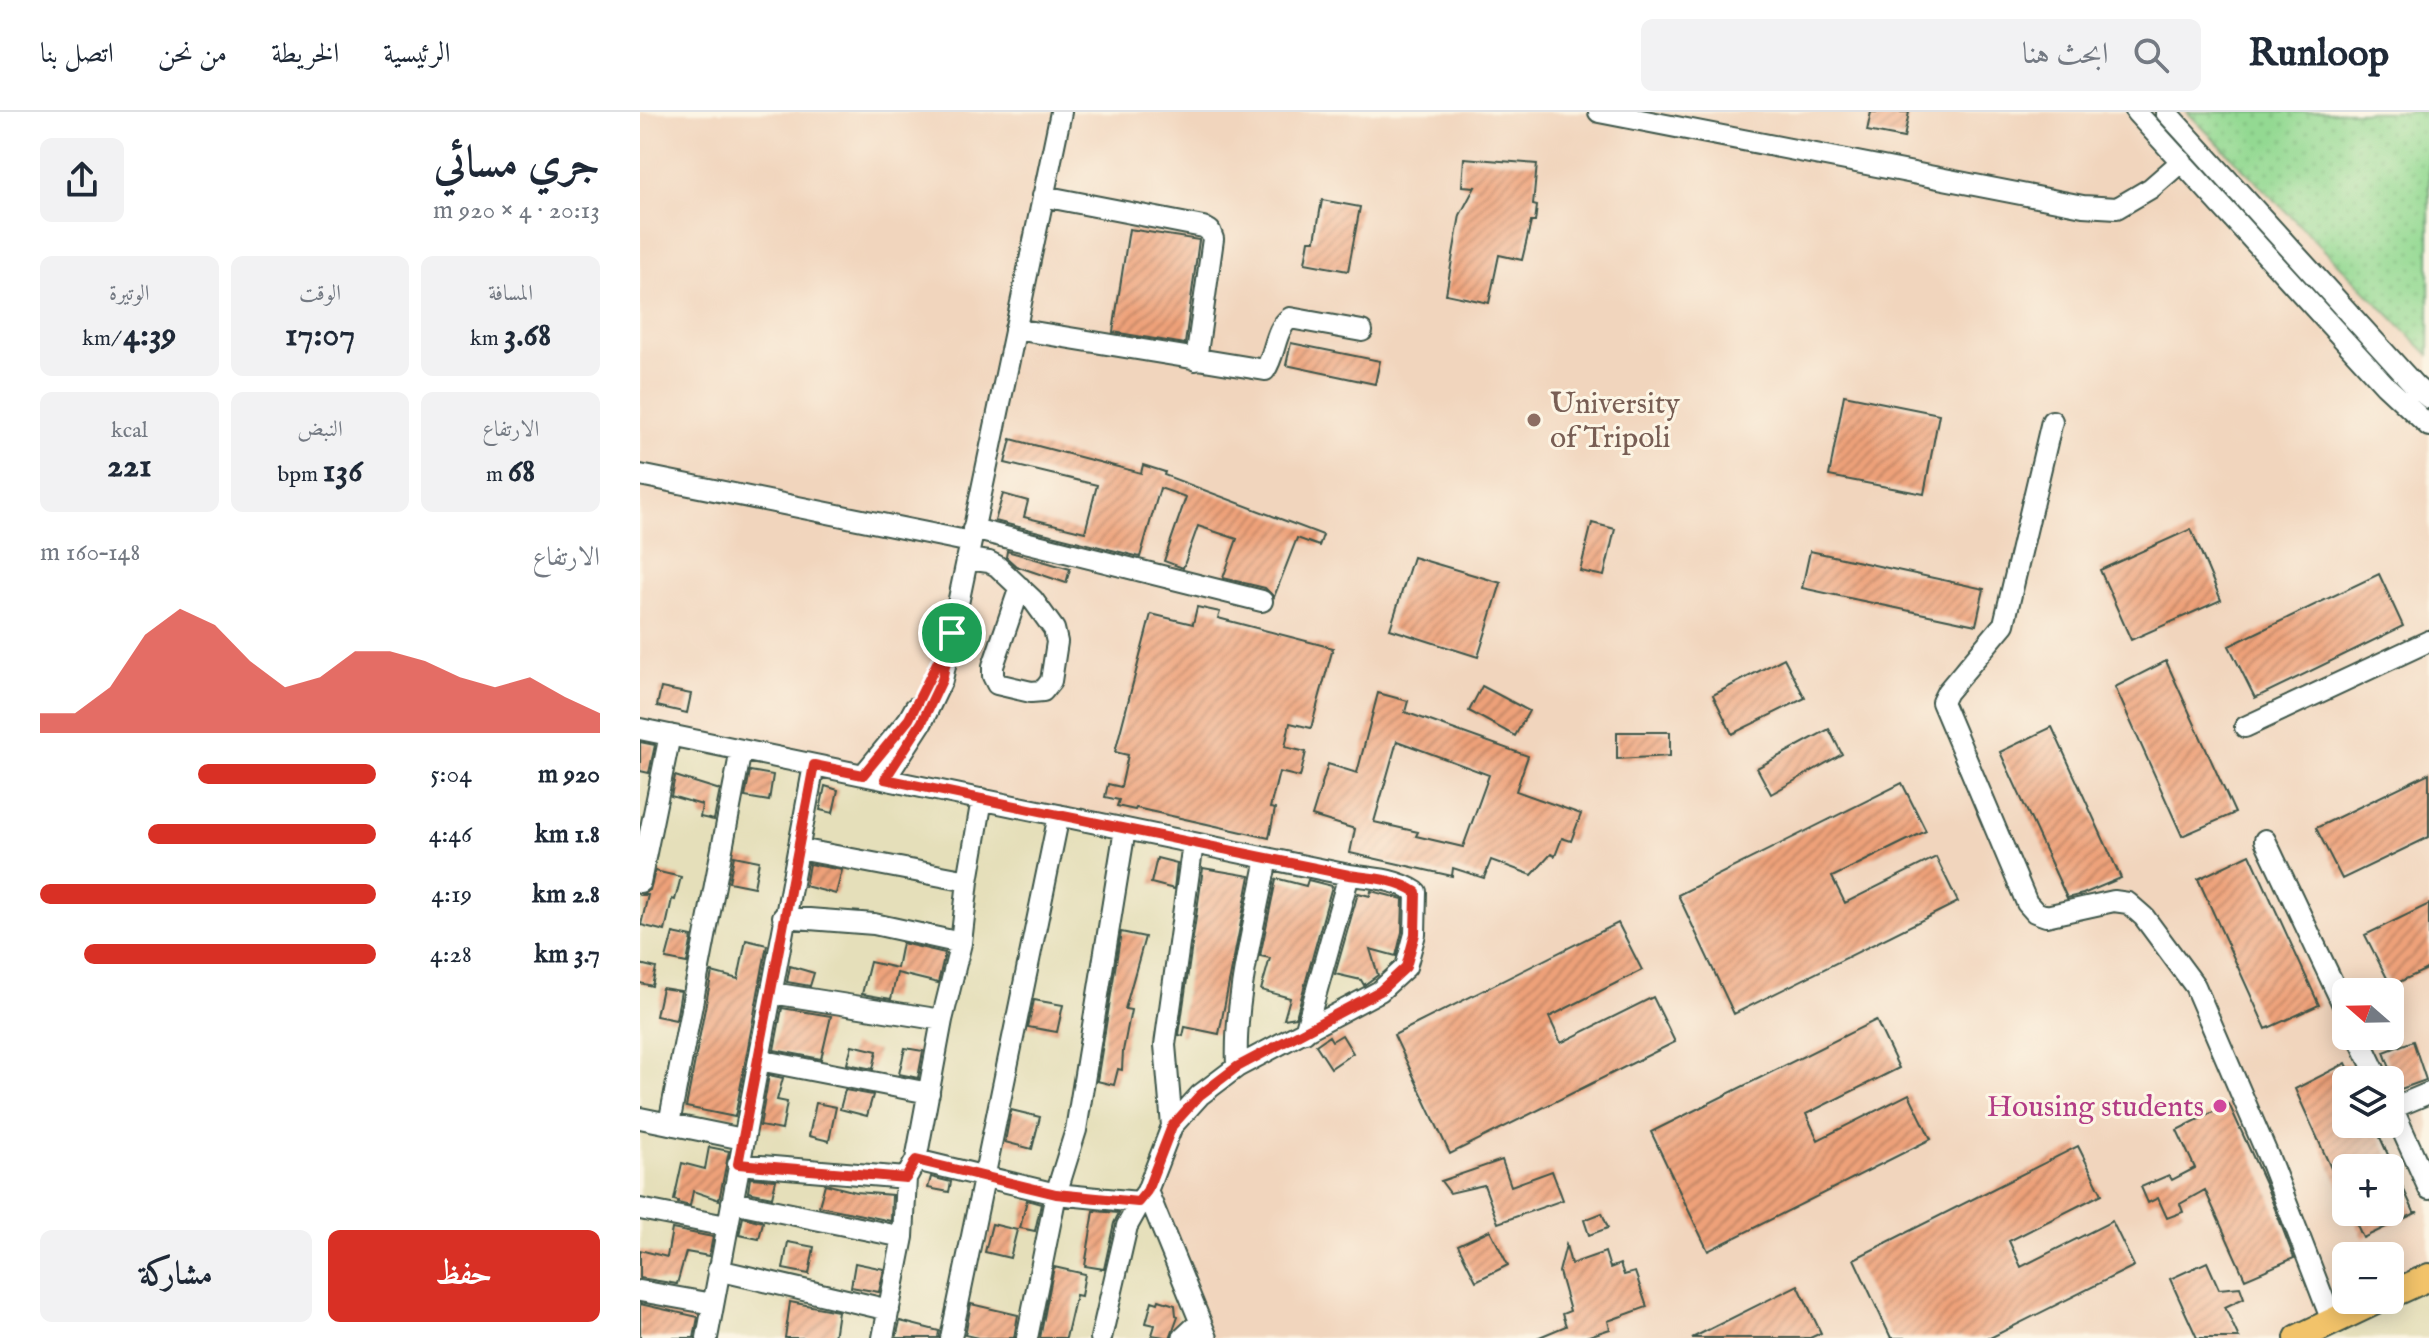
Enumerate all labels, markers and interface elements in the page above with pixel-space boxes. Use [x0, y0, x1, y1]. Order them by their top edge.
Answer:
search box [1641, 19, 2201, 91]
text: Runloop [2249, 31, 2389, 79]
icon: search [2129, 33, 2173, 77]
text: ابحث هنا [2022, 36, 2109, 74]
text: اتصل بنا [40, 37, 114, 72]
text: من نحن [158, 37, 227, 72]
text: الخريطة [271, 37, 339, 72]
text: الرئيسية [383, 37, 451, 72]
text: جري مسائي [434, 136, 600, 192]
button: share [40, 138, 124, 222]
text: 20:13 · 4 × 920 m [433, 194, 600, 227]
text: الوتيرة [109, 280, 150, 308]
text: الوقت [299, 280, 341, 308]
text: المسافة [488, 280, 533, 308]
text: 4:39 [123, 314, 176, 357]
text: 17:07 [285, 314, 355, 357]
text: 3.68 [504, 314, 551, 357]
text: /km [82, 325, 123, 353]
text: km [470, 325, 504, 353]
place label: University of Tripoli [1550, 386, 1680, 458]
marker: University of Tripoli [1525, 411, 1543, 429]
text: النبض [297, 416, 343, 444]
text: الارتفاع [482, 416, 539, 444]
text: kcal [111, 417, 148, 445]
text: 221 [107, 445, 152, 488]
text: 136 [323, 450, 363, 493]
text: 68 [508, 450, 535, 493]
text: bpm [277, 461, 323, 489]
text: m [486, 461, 508, 489]
text: 148–160 m [40, 536, 141, 569]
text: الارتفاع [533, 541, 600, 574]
pin [918, 599, 986, 667]
icon: arrive [930, 611, 974, 655]
text: 5:04 [430, 758, 472, 791]
text: 920 m [538, 758, 600, 791]
text: 4:46 [429, 818, 472, 851]
text: 1.8 km [535, 818, 600, 851]
text: 4:19 [431, 878, 472, 911]
text: 2.8 km [532, 878, 600, 911]
text: 4:28 [430, 938, 472, 971]
text: 3.7 km [534, 938, 600, 971]
north arrow [2332, 978, 2404, 1050]
map controls [2332, 978, 2404, 1314]
button: layers [2332, 1066, 2404, 1138]
place label: Housing students [1987, 1089, 2204, 1127]
marker: Housing students [2211, 1097, 2229, 1115]
button: + [2332, 1154, 2404, 1226]
button: مشاركة [40, 1230, 312, 1322]
button: حفظ [328, 1230, 600, 1322]
button: − [2332, 1242, 2404, 1314]

